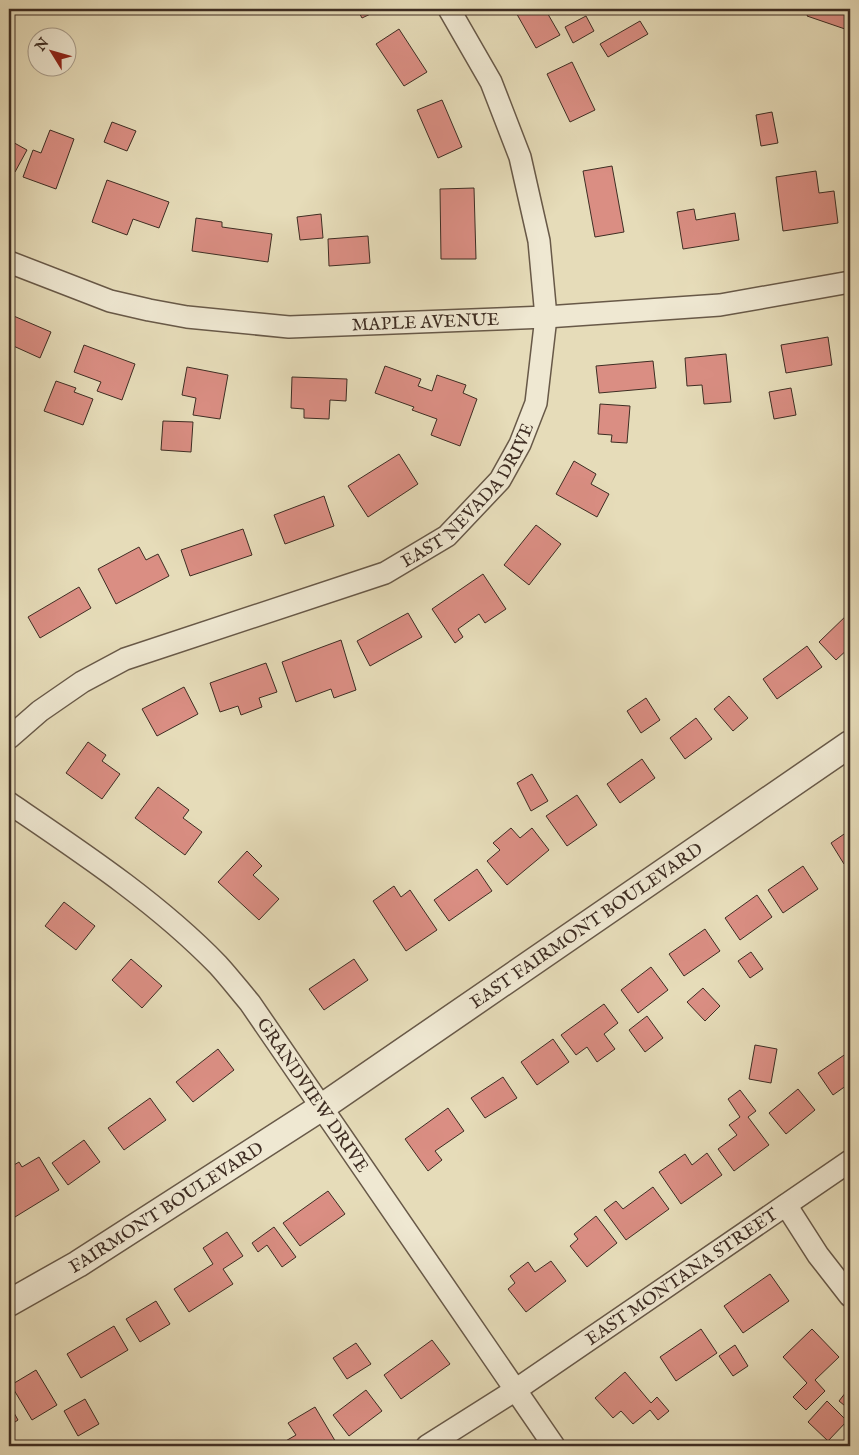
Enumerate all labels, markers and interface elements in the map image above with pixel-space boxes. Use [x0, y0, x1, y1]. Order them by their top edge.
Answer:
north arrow [28, 28, 78, 78]
text: N [31, 35, 53, 56]
street label: MAPLE AVENUE [351, 309, 500, 338]
street label: EAST NEVADA DRIVE [397, 420, 540, 574]
street label: EAST FAIRMONT BOULEVARD [466, 838, 708, 1015]
street label: GRANDVIEW DRIVE [251, 1014, 373, 1177]
street label: FAIRMONT BOULEVARD [66, 1138, 268, 1280]
street label: EAST MONTANA STREET [582, 1204, 783, 1351]

